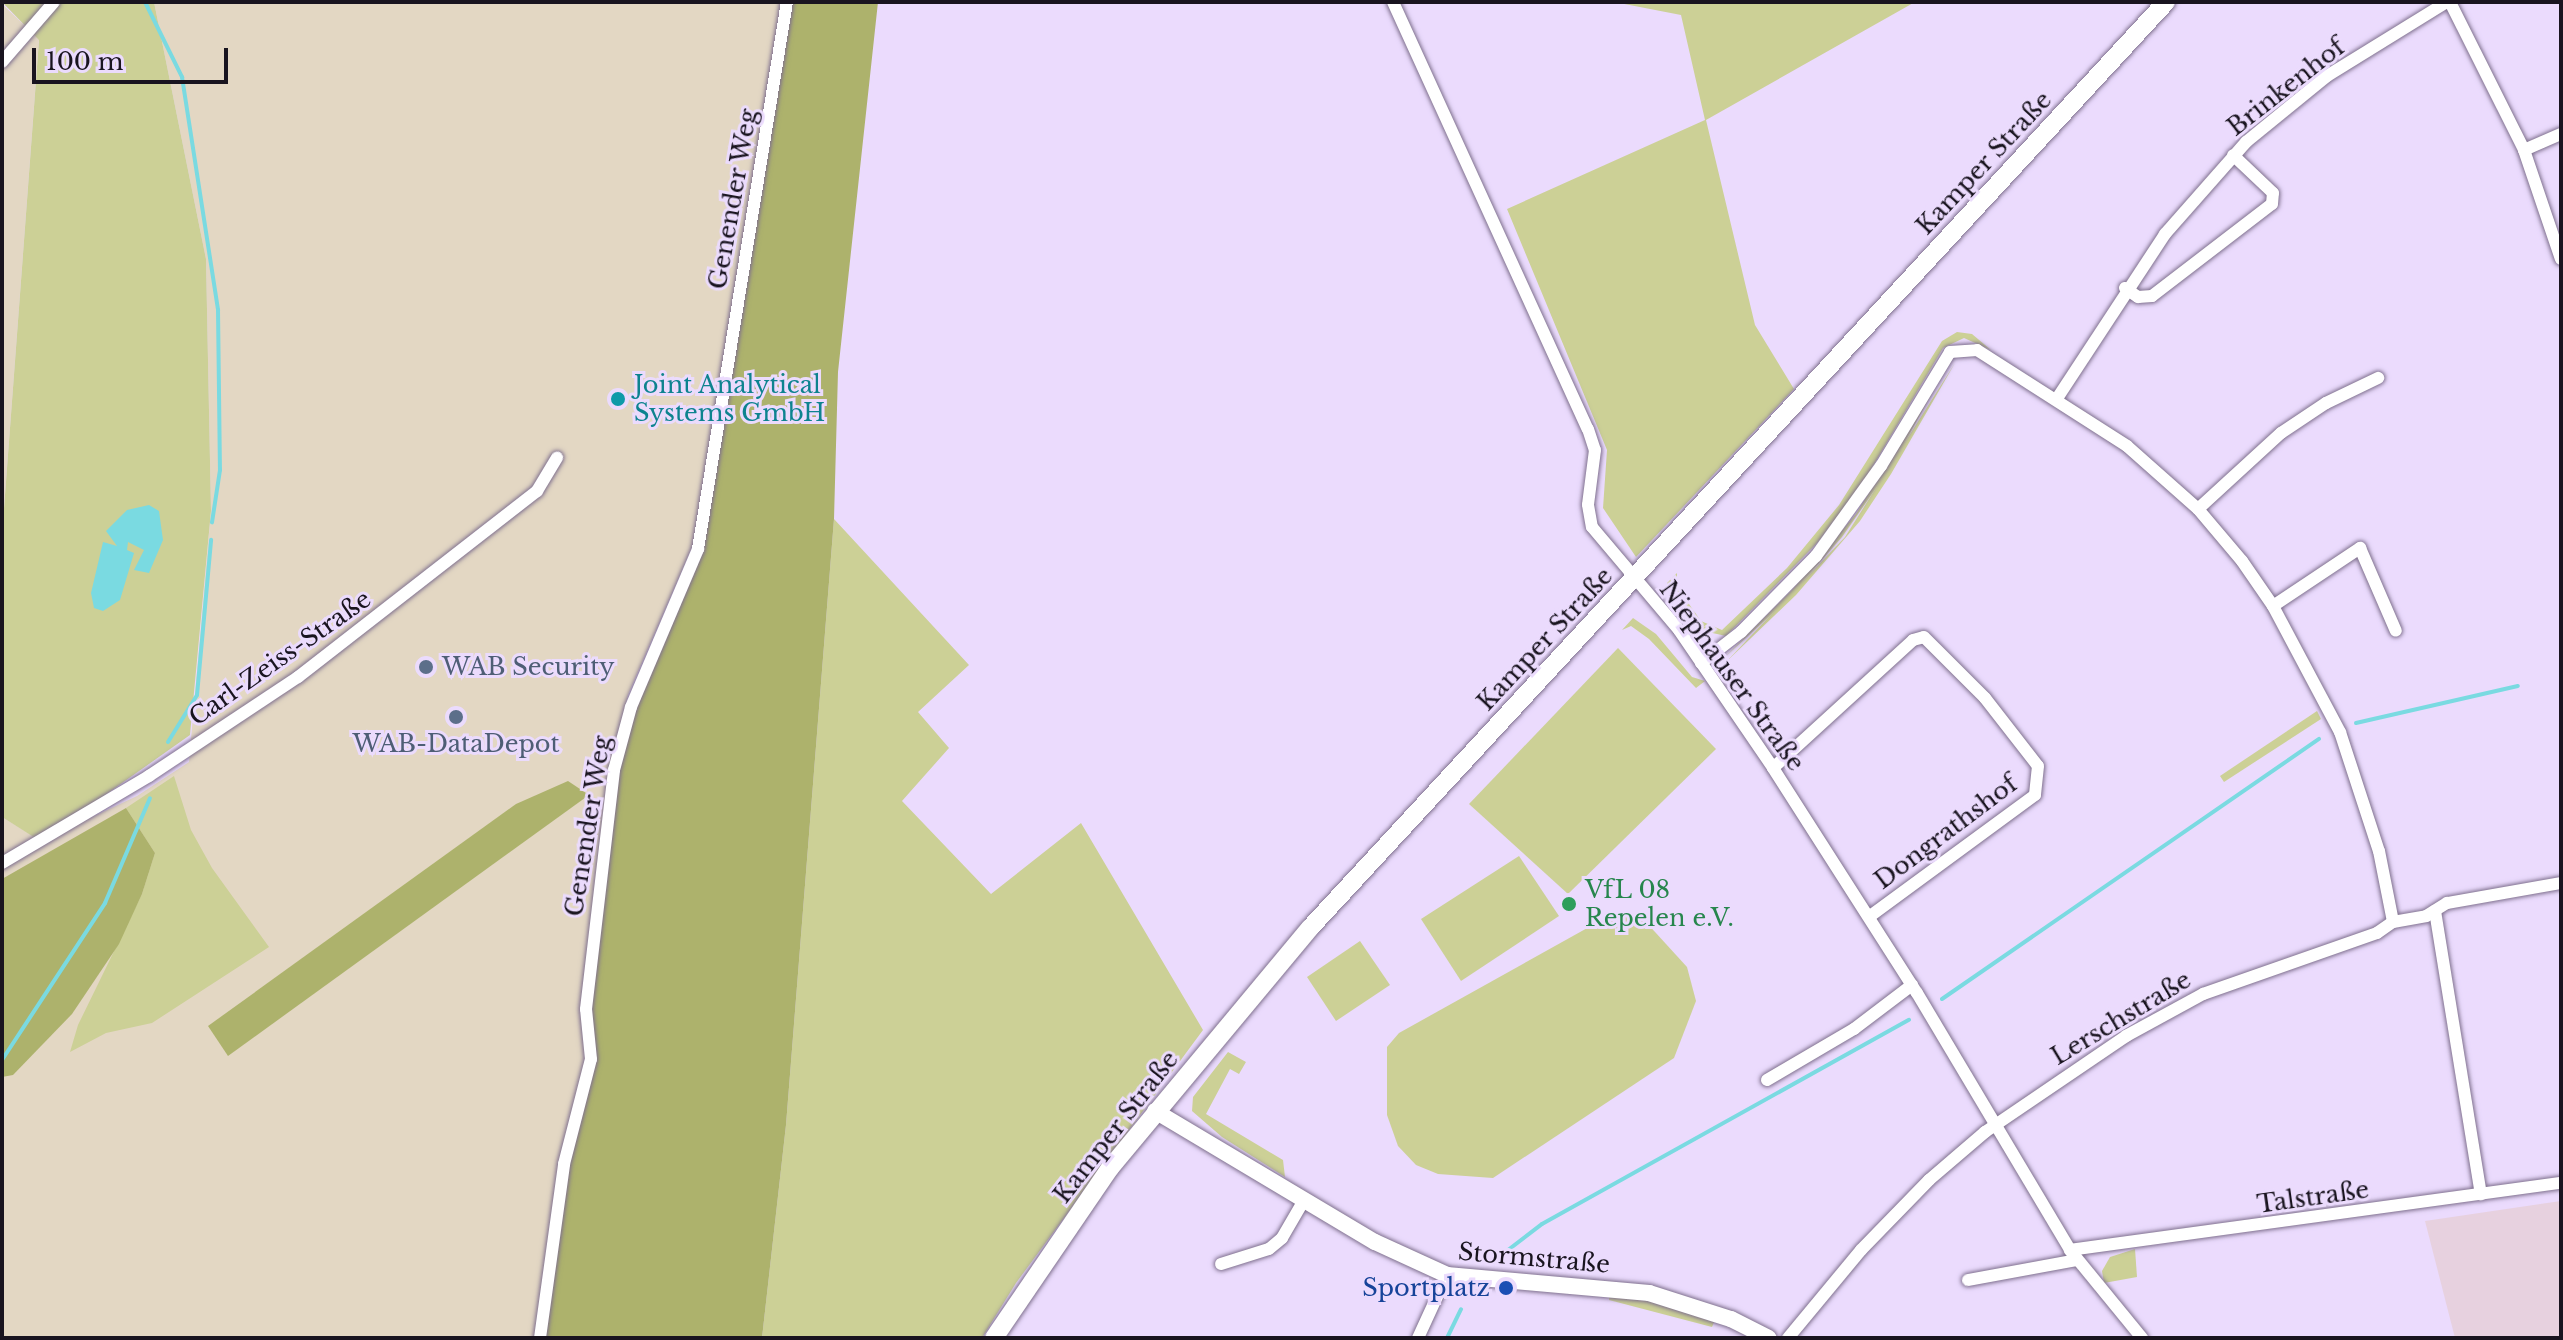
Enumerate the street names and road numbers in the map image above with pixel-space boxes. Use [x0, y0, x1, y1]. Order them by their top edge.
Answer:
street label: Brinkenhof [2222, 32, 2350, 142]
street label: Kamper Straße [1910, 85, 2058, 241]
street label: Genender Weg [703, 106, 763, 292]
street label: Kamper Straße [1471, 561, 1619, 717]
street label: Niephauser Straße [1653, 575, 1811, 777]
street label: Carl-Zeiss-Straße [184, 584, 376, 732]
street label: Genender Weg [559, 733, 617, 919]
street label: Dongrathshof [1869, 769, 2023, 895]
street label: Lerschstraße [2046, 965, 2196, 1071]
street label: Kamper Straße [1048, 1045, 1184, 1209]
street label: Talstraße [2255, 1175, 2371, 1219]
street label: Stormstraße [1457, 1237, 1611, 1279]

